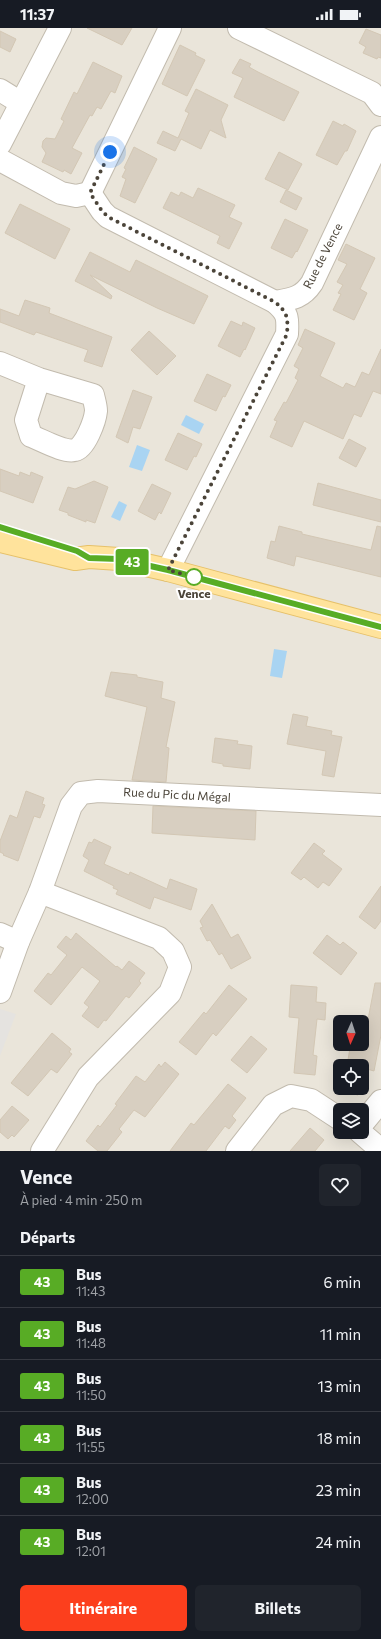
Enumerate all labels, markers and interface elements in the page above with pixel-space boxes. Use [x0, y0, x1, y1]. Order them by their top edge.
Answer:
text: 11:37 [20, 5, 54, 23]
your location [100, 142, 120, 162]
street label: Rue de Vence [300, 220, 345, 291]
line badge: 43 [114, 549, 150, 575]
text: 43 [124, 553, 140, 570]
marker: Vence [185, 568, 203, 586]
place label: Vence [177, 586, 211, 600]
street label: Rue du Pic du Mégal [123, 784, 231, 804]
north arrow [333, 1015, 369, 1051]
map controls [333, 1015, 369, 1139]
button: locate [333, 1059, 369, 1095]
button: layers [333, 1103, 369, 1139]
button: heart [319, 1164, 361, 1206]
text: Vence [20, 1165, 72, 1188]
text: À pied · 4 min · 250 m [20, 1192, 142, 1208]
text: Départs [20, 1228, 75, 1246]
text: Bus [76, 1265, 101, 1283]
text: 43 [34, 1273, 50, 1290]
text: 6 min [323, 1273, 361, 1291]
text: 11:43 [76, 1283, 105, 1299]
text: Bus [76, 1317, 101, 1335]
text: 43 [34, 1325, 50, 1342]
text: 11 min [320, 1325, 361, 1343]
text: 11:48 [76, 1335, 106, 1351]
text: Bus [76, 1369, 101, 1387]
text: 43 [34, 1377, 50, 1394]
text: 13 min [318, 1377, 361, 1395]
text: 11:50 [76, 1387, 106, 1403]
text: Bus [76, 1421, 101, 1439]
text: 43 [34, 1429, 50, 1446]
text: 18 min [317, 1429, 361, 1447]
text: 11:55 [76, 1439, 105, 1455]
text: Bus [76, 1473, 101, 1491]
text: 43 [34, 1481, 50, 1498]
text: 23 min [316, 1481, 361, 1499]
text: 12:00 [76, 1491, 109, 1507]
text: Bus [76, 1525, 101, 1543]
text: 43 [34, 1533, 50, 1550]
text: 24 min [316, 1533, 361, 1551]
text: 12:01 [76, 1543, 106, 1559]
button: Itinéraire [20, 1585, 187, 1631]
button: Billets [195, 1585, 361, 1631]

